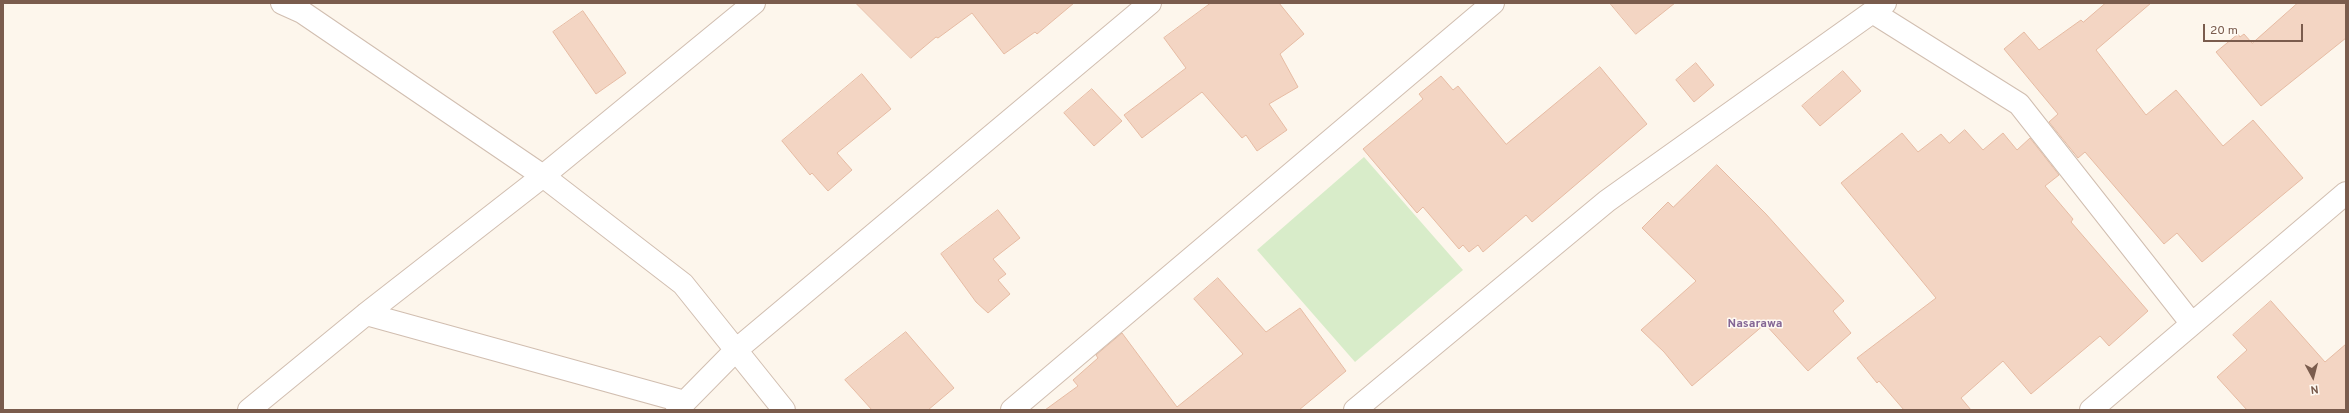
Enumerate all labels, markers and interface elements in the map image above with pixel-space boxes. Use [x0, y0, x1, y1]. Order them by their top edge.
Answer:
scale bar [2205, 16, 2305, 42]
text: 20 m [2210, 23, 2238, 39]
district label: Nasarawa [1728, 318, 1782, 332]
north arrow [2293, 357, 2333, 397]
text: N [2310, 381, 2319, 396]

